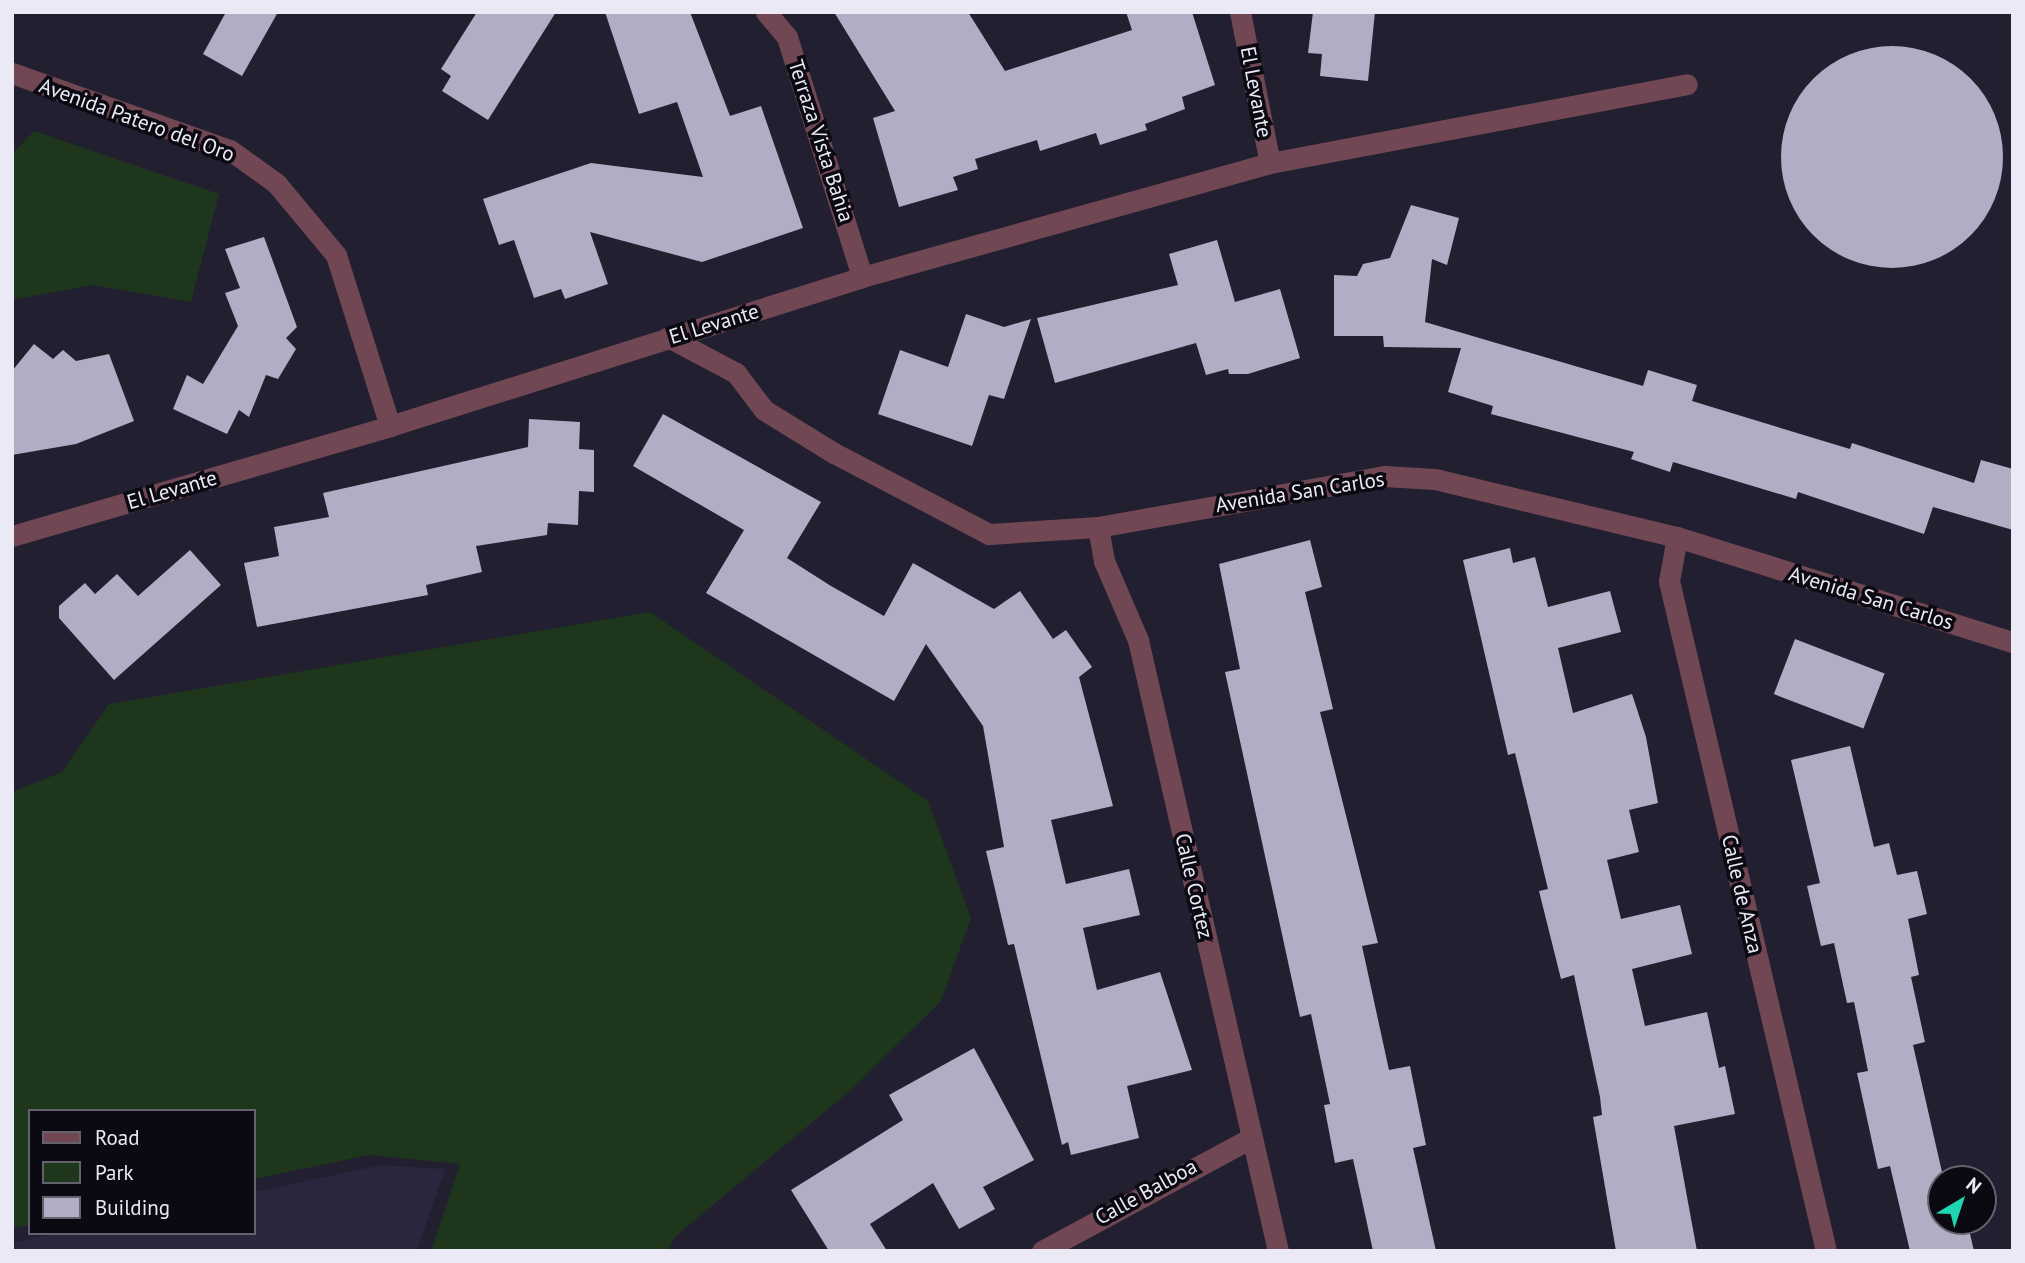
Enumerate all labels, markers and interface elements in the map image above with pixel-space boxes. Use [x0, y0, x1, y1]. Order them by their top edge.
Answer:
street label: El Levante [1235, 44, 1277, 140]
street label: Terraza Vista Bahia [783, 57, 859, 225]
street label: Avenida Patero del Oro [36, 73, 238, 167]
street label: El Levante [666, 298, 762, 350]
street label: El Levante [124, 465, 220, 515]
street label: Avenida San Carlos [1214, 466, 1386, 518]
street label: Avenida San Carlos [1786, 561, 1956, 635]
street label: Calle Cortez [1170, 831, 1218, 941]
street label: Calle de Anza [1716, 832, 1768, 956]
legend [28, 1109, 256, 1235]
text: Road [95, 1124, 139, 1151]
street label: Calle Balboa [1091, 1154, 1201, 1230]
text: Park [95, 1159, 134, 1186]
north arrow [1927, 1165, 1997, 1235]
text: N [1962, 1172, 1986, 1198]
text: Building [95, 1194, 170, 1221]

